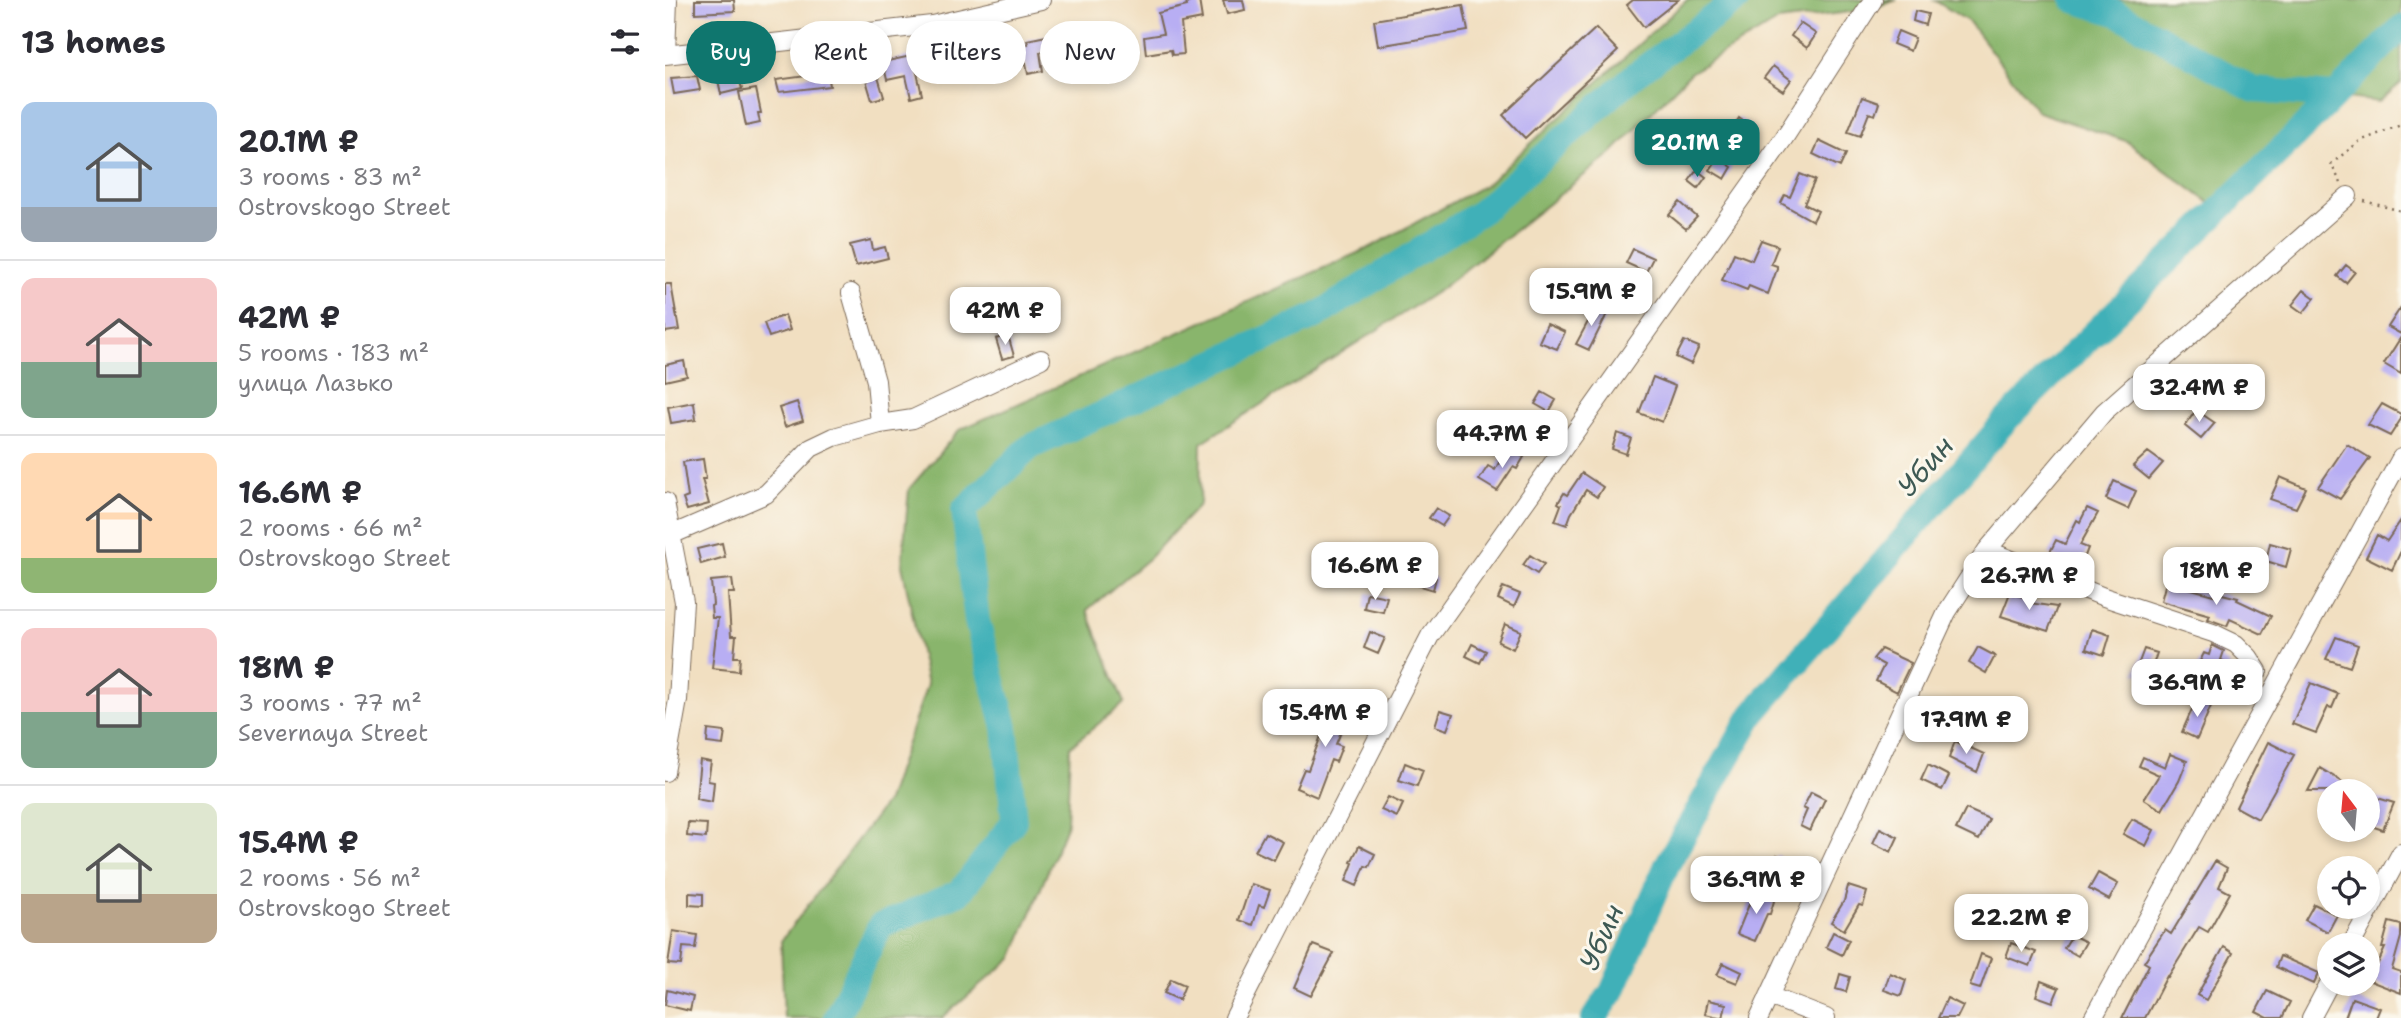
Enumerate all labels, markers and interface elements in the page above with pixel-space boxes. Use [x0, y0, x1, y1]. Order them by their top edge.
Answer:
chip: Buy [686, 21, 776, 84]
chip: Rent [790, 21, 892, 84]
chip: Filters [906, 21, 1026, 84]
chip: New [1040, 21, 1140, 84]
text: 13 homes [21, 22, 166, 63]
icon: filters [606, 23, 644, 61]
pin: 20.1M ₽ [1632, 120, 1762, 179]
text: 20.1M ₽ [238, 121, 359, 162]
text: 20.1M ₽ [1651, 127, 1743, 157]
icon: home [77, 130, 161, 214]
text: 3 rooms · 83 m² [238, 162, 422, 192]
text: Ostrovskogo Street [238, 192, 451, 222]
pin: 15.9M ₽ [1526, 268, 1656, 328]
text: 15.9M ₽ [1545, 276, 1637, 306]
pin: 42M ₽ [956, 288, 1054, 347]
text: 42M ₽ [966, 295, 1044, 325]
text: 42M ₽ [238, 297, 340, 338]
icon: home [77, 306, 161, 390]
text: 5 rooms · 183 m² [238, 338, 429, 368]
pin: 32.4M ₽ [2134, 364, 2264, 424]
text: улица Лазько [238, 368, 394, 398]
text: 32.4M ₽ [2149, 372, 2249, 402]
pin: 44.7M ₽ [1437, 410, 1567, 470]
text: 44.7M ₽ [1453, 418, 1551, 448]
water label: Убин [1888, 428, 1962, 504]
text: 16.6M ₽ [238, 472, 362, 513]
icon: home [77, 481, 161, 565]
text: 2 rooms · 66 m² [238, 513, 423, 543]
pin: 16.6M ₽ [1310, 542, 1440, 602]
text: Ostrovskogo Street [238, 543, 451, 573]
pin: 18M ₽ [2167, 548, 2265, 607]
text: 16.6M ₽ [1327, 550, 1423, 580]
pin: 26.7M ₽ [1964, 552, 2094, 612]
text: 18M ₽ [2179, 555, 2253, 585]
text: 26.7M ₽ [1979, 560, 2079, 590]
text: 18M ₽ [238, 647, 335, 688]
icon: home [77, 656, 161, 740]
pin: 36.9M ₽ [2132, 660, 2262, 719]
text: 36.9M ₽ [2147, 667, 2247, 697]
text: 3 rooms · 77 m² [238, 688, 422, 718]
pin: 15.4M ₽ [1260, 690, 1390, 749]
pin: 17.9M ₽ [1901, 696, 2031, 756]
text: 15.4M ₽ [1279, 697, 1371, 727]
text: 17.9M ₽ [1920, 704, 2012, 734]
text: Severnaya Street [238, 718, 428, 748]
north arrow [2317, 779, 2380, 842]
map controls [2317, 779, 2380, 996]
text: 15.4M ₽ [238, 822, 359, 863]
icon: home [77, 831, 161, 915]
pin: 36.9M ₽ [1691, 856, 1821, 916]
button: locate [2317, 856, 2380, 919]
text: 2 rooms · 56 m² [238, 863, 421, 893]
text: 36.9M ₽ [1706, 864, 1806, 894]
text: Ostrovskogo Street [238, 893, 451, 923]
pin: 22.2M ₽ [1956, 894, 2086, 954]
water label: Убин [1570, 898, 1632, 976]
text: 22.2M ₽ [1970, 902, 2072, 932]
button: layers [2317, 933, 2380, 996]

